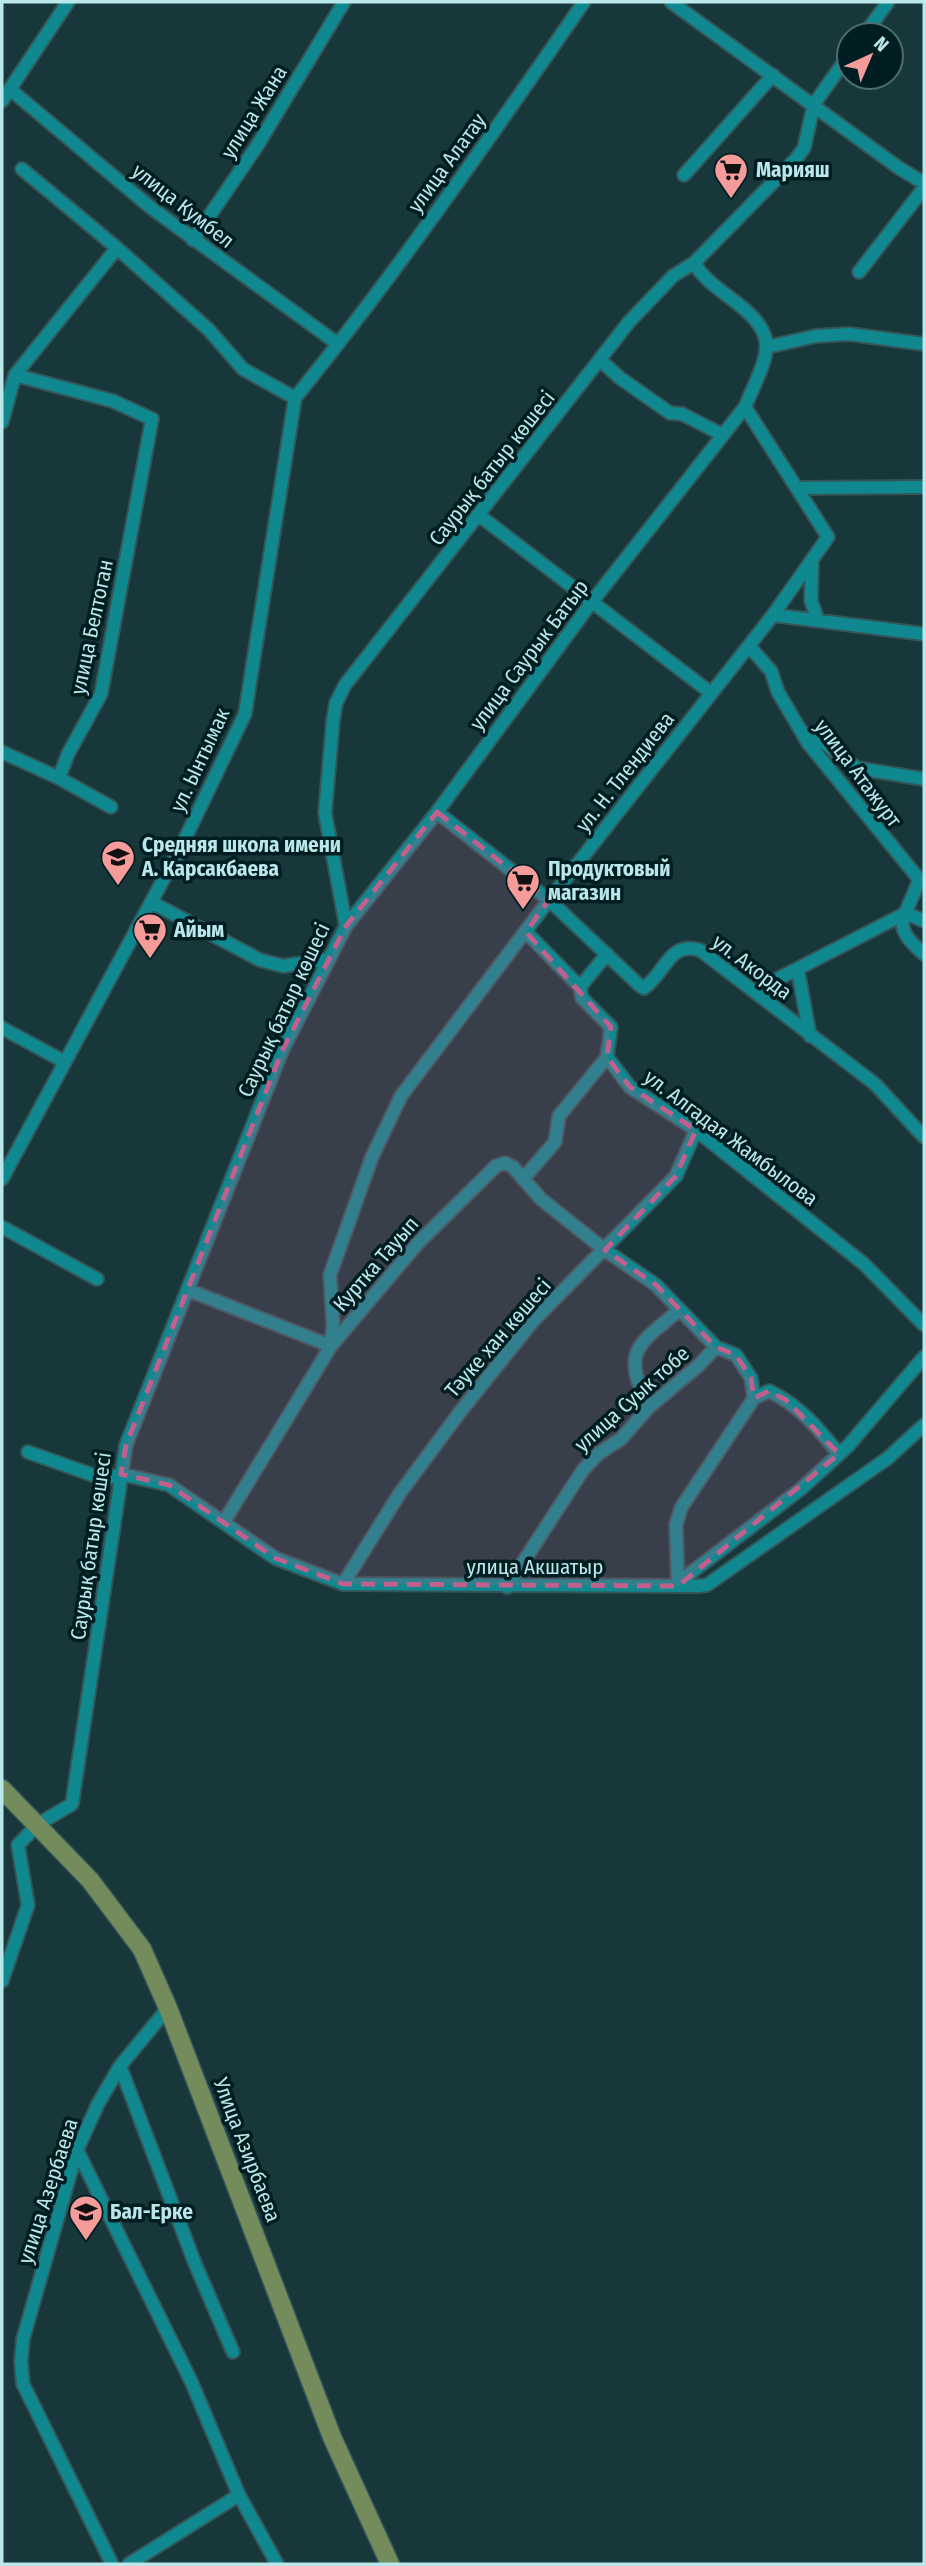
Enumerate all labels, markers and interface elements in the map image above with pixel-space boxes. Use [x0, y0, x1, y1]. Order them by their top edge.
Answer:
north arrow [835, 21, 905, 91]
text: N [869, 32, 894, 56]
street label: улица Жана [215, 61, 293, 163]
street label: улица Алатау [402, 108, 492, 218]
supermarket icon: Марияш [712, 151, 750, 200]
place label: Марияш [756, 157, 830, 183]
street label: улица Кумбел [127, 158, 239, 254]
street label: Саурық батыр көшесі [423, 385, 561, 551]
street label: улица Белтоган [65, 557, 119, 697]
street label: улица Саурык Батыр [464, 575, 594, 735]
street label: ул. Ынтымак [165, 704, 235, 816]
street label: ул. Н. Тлендиева [570, 707, 680, 837]
street label: улица Атажурт [809, 714, 907, 833]
place label: Средняя школа имени А. Карсакбаева [141, 832, 341, 882]
school or university icon: Средняя школа имени А. Карсакбаева [99, 838, 137, 887]
place label: Продуктовый магазин [548, 856, 670, 906]
supermarket icon: Продуктовый магазин [504, 862, 542, 911]
supermarket icon: Айым [131, 911, 169, 960]
place label: Айым [173, 917, 224, 943]
street label: Саурық батыр көшесі [232, 919, 336, 1101]
street label: ул. Акорда [707, 929, 797, 1005]
street label: ул. Алгадая Жамбылова [639, 1064, 823, 1212]
street label: Куртка Тауып [328, 1211, 424, 1317]
street label: Тәуке хан көшесі [439, 1273, 557, 1403]
street label: улица Суык тобе [569, 1341, 695, 1457]
street label: Саурық батыр көшесі [65, 1450, 117, 1642]
street label: улица Акшатыр [467, 1554, 603, 1580]
street label: Улица Азирбаева [207, 2073, 286, 2226]
street label: улица Азербаева [12, 2115, 84, 2267]
school or university icon: Бал-Ерке [67, 2193, 105, 2242]
place label: Бал-Ерке [110, 2199, 193, 2225]

